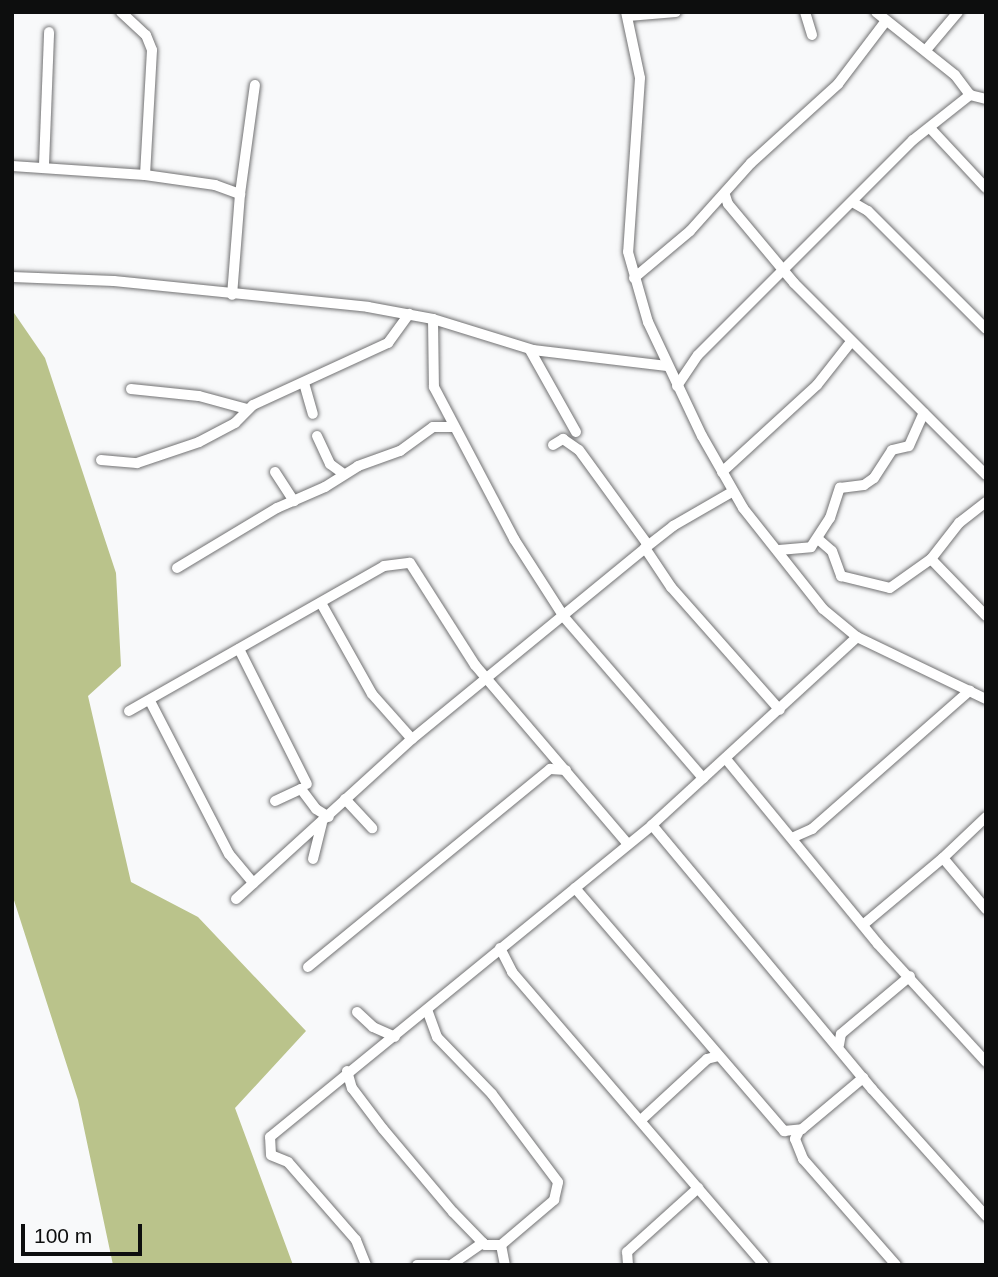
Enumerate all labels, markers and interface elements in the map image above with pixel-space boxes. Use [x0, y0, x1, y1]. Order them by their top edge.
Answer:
scale bar [24, 1210, 145, 1254]
text: 100 m [34, 1224, 92, 1247]

